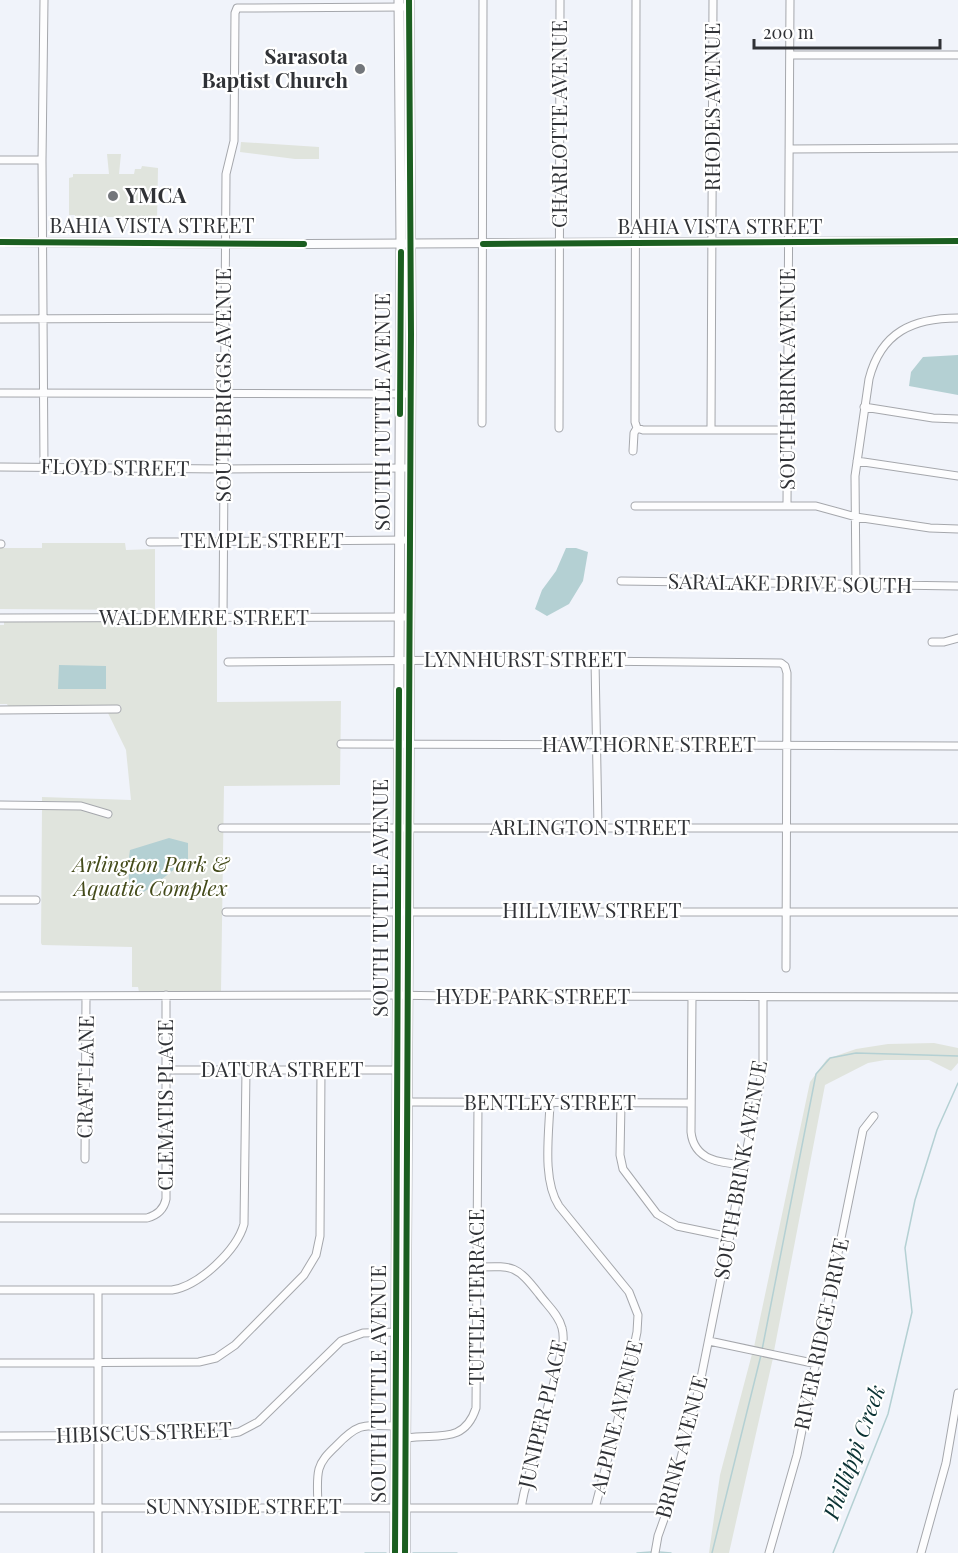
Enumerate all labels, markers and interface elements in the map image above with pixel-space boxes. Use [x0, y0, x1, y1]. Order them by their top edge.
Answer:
scale bar [754, 12, 940, 50]
street label: CHARLOTTE AVENUE [544, 20, 572, 228]
text: 200 m [763, 20, 814, 44]
street label: RHODES AVENUE [697, 23, 725, 191]
place label: Sarasota Baptist Church [202, 41, 348, 93]
marker: Sarasota Baptist Church [353, 62, 367, 76]
place label: YMCA [124, 180, 187, 208]
marker: YMCA [106, 189, 120, 203]
street label: BAHIA VISTA STREET [49, 210, 255, 238]
street label: BAHIA VISTA STREET [617, 211, 823, 239]
street label: SOUTH BRIGGS AVENUE [208, 268, 236, 502]
street label: SOUTH BRINK AVENUE [772, 268, 800, 490]
street label: SOUTH TUTTLE AVENUE [367, 293, 395, 531]
street label: FLOYD STREET [40, 451, 190, 481]
street label: TEMPLE STREET [180, 525, 344, 553]
street label: SARALAKE DRIVE SOUTH [668, 566, 913, 598]
street label: WALDEMERE STREET [98, 602, 309, 630]
street label: LYNNHURST STREET [424, 644, 626, 672]
street label: HAWTHORNE STREET [542, 729, 756, 757]
street label: SOUTH TUTTLE AVENUE [365, 779, 393, 1017]
street label: ARLINGTON STREET [489, 812, 690, 840]
park label: Arlington Park & Aquatic Complex [71, 849, 231, 901]
street label: HILLVIEW STREET [502, 895, 682, 923]
street label: HYDE PARK STREET [436, 981, 630, 1009]
street label: CRAFT LANE [69, 1015, 99, 1139]
street label: CLEMATIS PLACE [150, 1019, 178, 1191]
street label: DATURA STREET [201, 1054, 363, 1082]
street label: SOUTH BRINK AVENUE [706, 1058, 772, 1281]
street label: BENTLEY STREET [464, 1087, 636, 1115]
street label: TUTTLE TERRACE [461, 1209, 489, 1385]
street label: RIVER RIDGE DRIVE [786, 1235, 854, 1432]
street label: SOUTH TUTTLE AVENUE [363, 1265, 391, 1503]
street label: JUNIPER PLACE [510, 1337, 572, 1492]
street label: ALPINE AVENUE [582, 1337, 648, 1497]
street label: BRINK AVENUE [648, 1372, 713, 1521]
water label: Phillippi Creek [815, 1380, 891, 1524]
street label: HIBISCUS STREET [55, 1414, 233, 1448]
street label: SUNNYSIDE STREET [146, 1491, 342, 1519]

